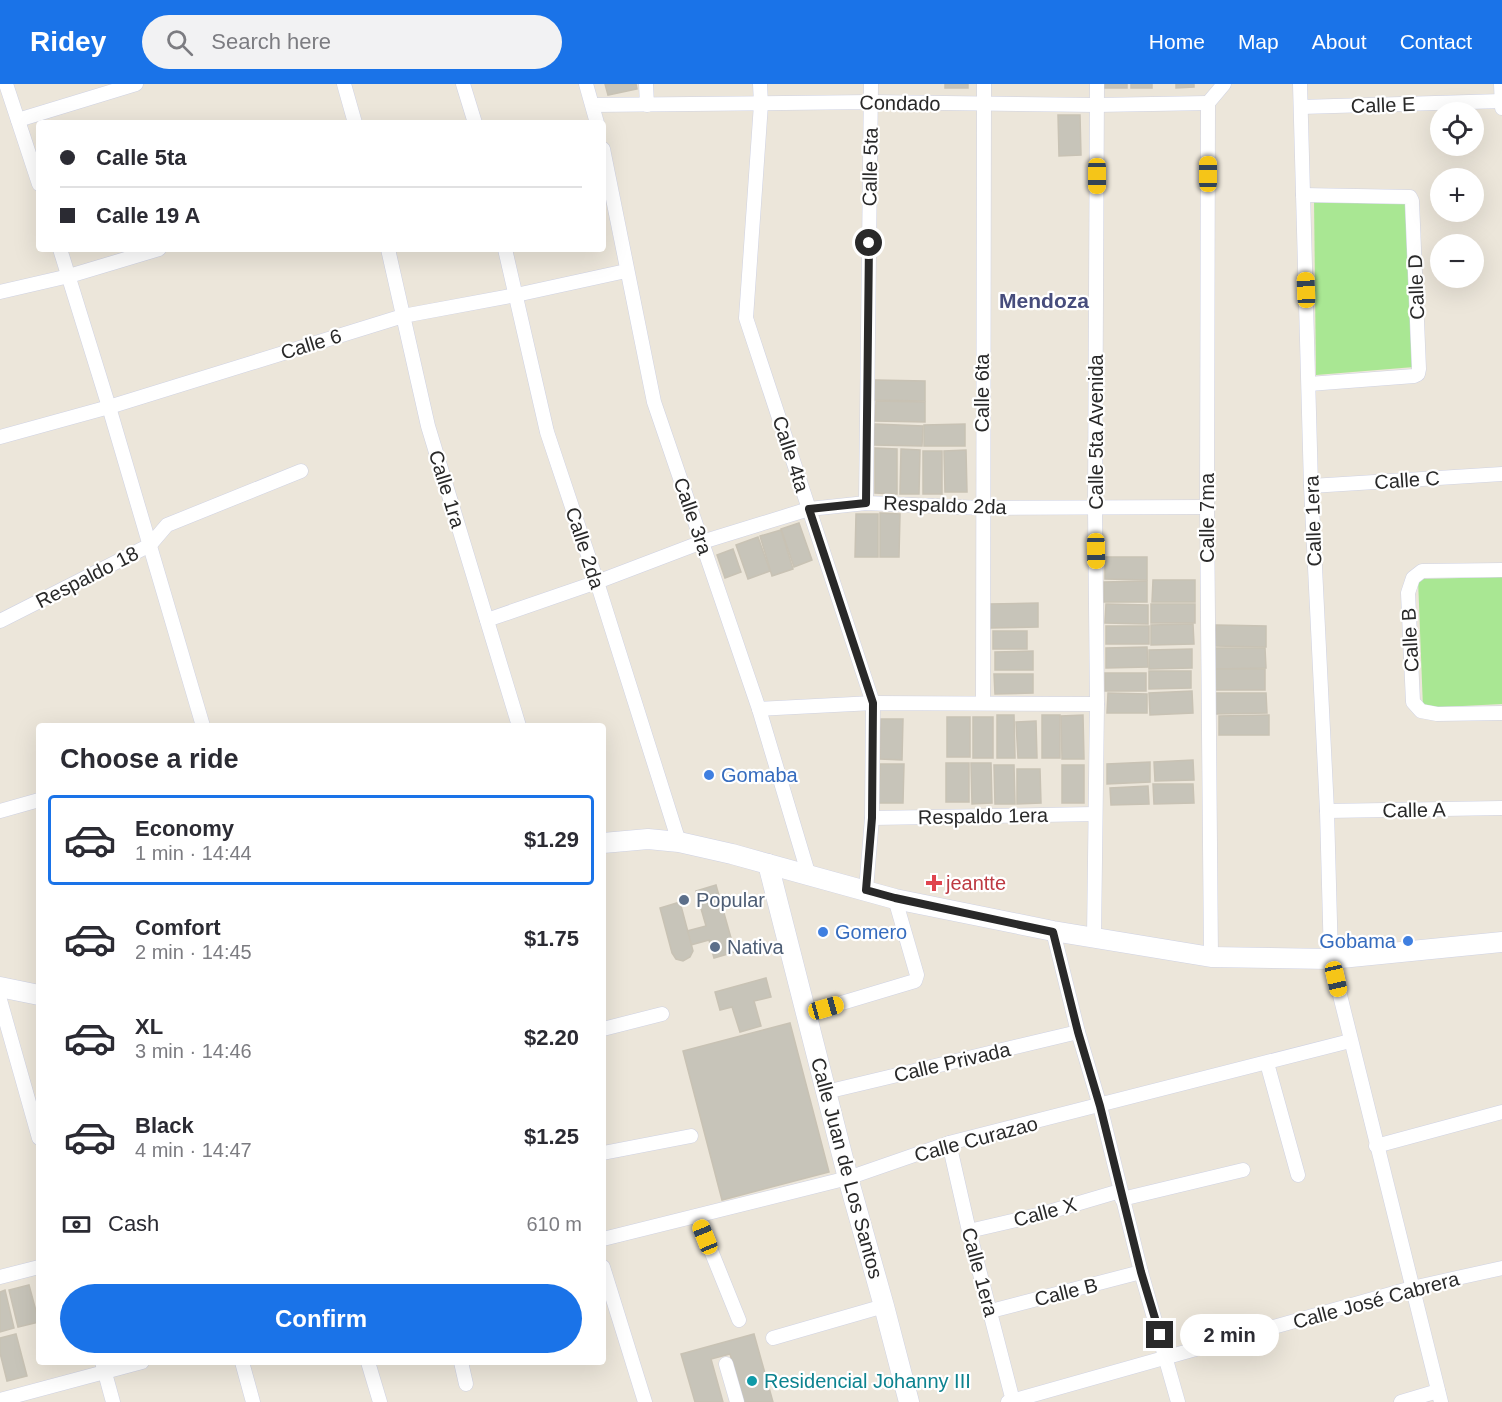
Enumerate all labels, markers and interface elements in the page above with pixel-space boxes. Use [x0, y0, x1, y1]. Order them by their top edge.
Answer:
search box [142, 15, 562, 69]
text: Ridey [30, 26, 106, 57]
icon: search [163, 26, 196, 59]
text: Search here [211, 29, 331, 54]
text: Home [1149, 30, 1205, 53]
text: Map [1238, 30, 1279, 53]
text: About [1312, 30, 1367, 53]
text: Contact [1400, 30, 1472, 53]
street label: Condado [859, 91, 941, 115]
street label: Calle E [1350, 93, 1416, 117]
map controls [1430, 102, 1484, 288]
button: locate [1430, 102, 1484, 156]
street label: Calle 5ta [858, 126, 882, 207]
text: Calle 5ta [96, 145, 187, 170]
car [1199, 156, 1217, 192]
car [1088, 158, 1106, 194]
button: + [1430, 168, 1484, 222]
text: Calle 19 A [96, 203, 200, 228]
route start [855, 229, 882, 256]
button: − [1430, 234, 1484, 288]
street label: Calle D [1404, 254, 1428, 320]
car [1296, 272, 1316, 308]
district label: Mendoza [999, 289, 1089, 312]
street label: Calle 6 [278, 324, 344, 364]
street label: Calle 6ta [971, 353, 993, 432]
street label: Calle 5ta Avenida [1085, 353, 1107, 510]
street label: Calle 4ta [768, 413, 814, 496]
street label: Calle 1ra [425, 448, 469, 531]
street label: Calle C [1374, 467, 1440, 493]
street label: Calle 7ma [1196, 472, 1218, 563]
street label: Calle 1era [1300, 474, 1326, 567]
street label: Calle 3ra [670, 475, 717, 558]
street label: Respaldo 2da [883, 492, 1008, 518]
street label: Calle 2da [561, 504, 609, 592]
car [1087, 533, 1105, 569]
street label: Respaldo 18 [32, 542, 142, 612]
street label: Calle B [1397, 607, 1423, 673]
text: Choose a ride [60, 744, 239, 774]
place label: Gomaba [721, 764, 799, 786]
marker: Gomaba [702, 768, 716, 782]
street label: Calle A [1382, 798, 1447, 822]
street label: Respaldo 1era [918, 804, 1049, 828]
icon: car [63, 813, 117, 867]
text: Economy [135, 816, 234, 841]
text: $1.29 [524, 827, 579, 852]
text: 1 min · 14:44 [135, 842, 252, 864]
place label: jeantte [945, 872, 1006, 894]
marker: jeantte [927, 876, 941, 890]
place label: Popular [696, 889, 765, 911]
marker: Popular [677, 893, 691, 907]
icon: car [63, 912, 117, 966]
text: Comfort [135, 915, 221, 940]
place label: Gomero [835, 921, 907, 943]
marker: Gomero [816, 925, 830, 939]
text: $1.75 [524, 926, 579, 951]
place label: Gobama [1319, 930, 1397, 952]
marker: Gobama [1401, 934, 1415, 948]
place label: Nativa [727, 936, 785, 958]
marker: Nativa [708, 940, 722, 954]
text: 2 min · 14:45 [135, 941, 252, 963]
car [1323, 959, 1349, 999]
car [806, 994, 846, 1022]
icon: car [63, 1011, 117, 1065]
text: XL [135, 1014, 163, 1039]
text: $2.20 [524, 1025, 579, 1050]
street label: Calle Privada [892, 1038, 1013, 1086]
text: 3 min · 14:46 [135, 1040, 252, 1062]
street label: Calle Juan de Los Santos [807, 1055, 887, 1281]
icon: car [63, 1110, 117, 1164]
street label: Calle Curazao [912, 1112, 1040, 1166]
text: Black [135, 1113, 194, 1138]
text: $1.25 [524, 1124, 579, 1149]
text: 4 min · 14:47 [135, 1139, 252, 1161]
street label: Calle X [1011, 1193, 1079, 1231]
icon: cash [60, 1208, 93, 1241]
text: Cash [108, 1211, 159, 1236]
text: 610 m [526, 1213, 582, 1235]
car [690, 1217, 720, 1257]
street label: Calle 1era [958, 1225, 1003, 1320]
street label: Calle José Cabrera [1290, 1267, 1462, 1333]
street label: Calle B [1032, 1274, 1100, 1310]
button: Confirm [60, 1284, 582, 1353]
callout: 2 min [1181, 1314, 1280, 1356]
route end [1146, 1321, 1173, 1348]
text: 2 min [1203, 1324, 1256, 1346]
place label: Residencial Johanny III [764, 1370, 971, 1392]
marker: Residencial Johanny III [745, 1374, 759, 1388]

